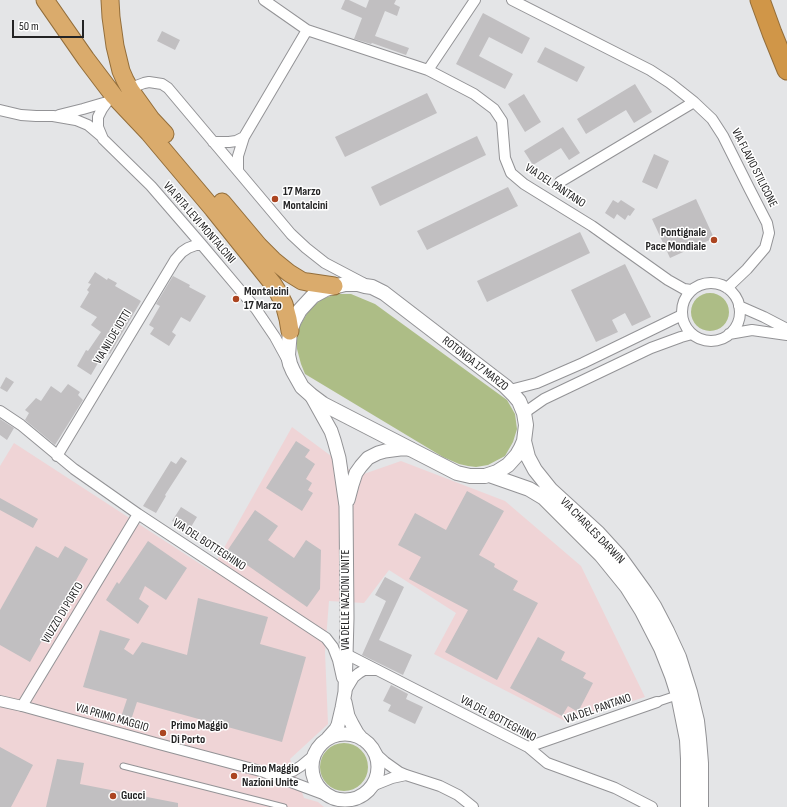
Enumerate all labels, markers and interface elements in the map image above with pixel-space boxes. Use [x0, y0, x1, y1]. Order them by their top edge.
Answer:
scale bar [14, 12, 86, 38]
text: 50 m [19, 19, 39, 34]
street label: VIA FLAVIO STILICONE [728, 126, 780, 210]
street label: VIA DEL PANTANO [522, 161, 588, 211]
street label: VIA RITA LEVI MONTALCINI [160, 179, 238, 267]
place label: 17 Marzo Montalcini [283, 185, 328, 213]
marker: 17 Marzo Montalcini [270, 194, 280, 204]
place label: Pontignale Pace Mondiale [645, 226, 706, 254]
marker: Pontignale Pace Mondiale [709, 235, 719, 245]
place label: Montalcini 17 Marzo [244, 285, 289, 313]
marker: Montalcini 17 Marzo [231, 294, 241, 304]
street label: VIA NILDE IOTTI [91, 307, 135, 367]
street label: ROTONDA 17 MARZO [439, 334, 511, 394]
street label: VIA CHARLES DARWIN [557, 495, 627, 567]
street label: VIA DEL BOTTEGHINO [170, 516, 248, 574]
street label: VIA DELLE NAZIONI UNITE [339, 550, 353, 650]
street label: VIUZZO DI PORTO [39, 580, 87, 646]
street label: VIA DEL PANTANO [563, 691, 633, 727]
street label: VIA DEL BOTTEGHINO [457, 693, 539, 745]
street label: VIA PRIMO MAGGIO [74, 701, 150, 735]
place label: Primo Maggio Di Porto [171, 719, 228, 747]
marker: Primo Maggio Di Porto [158, 728, 168, 738]
place label: Primo Maggio Nazioni Unite [242, 762, 299, 790]
marker: Primo Maggio Nazioni Unite [229, 771, 239, 781]
place label: Gucci [121, 789, 145, 803]
marker: Gucci [108, 791, 118, 801]

